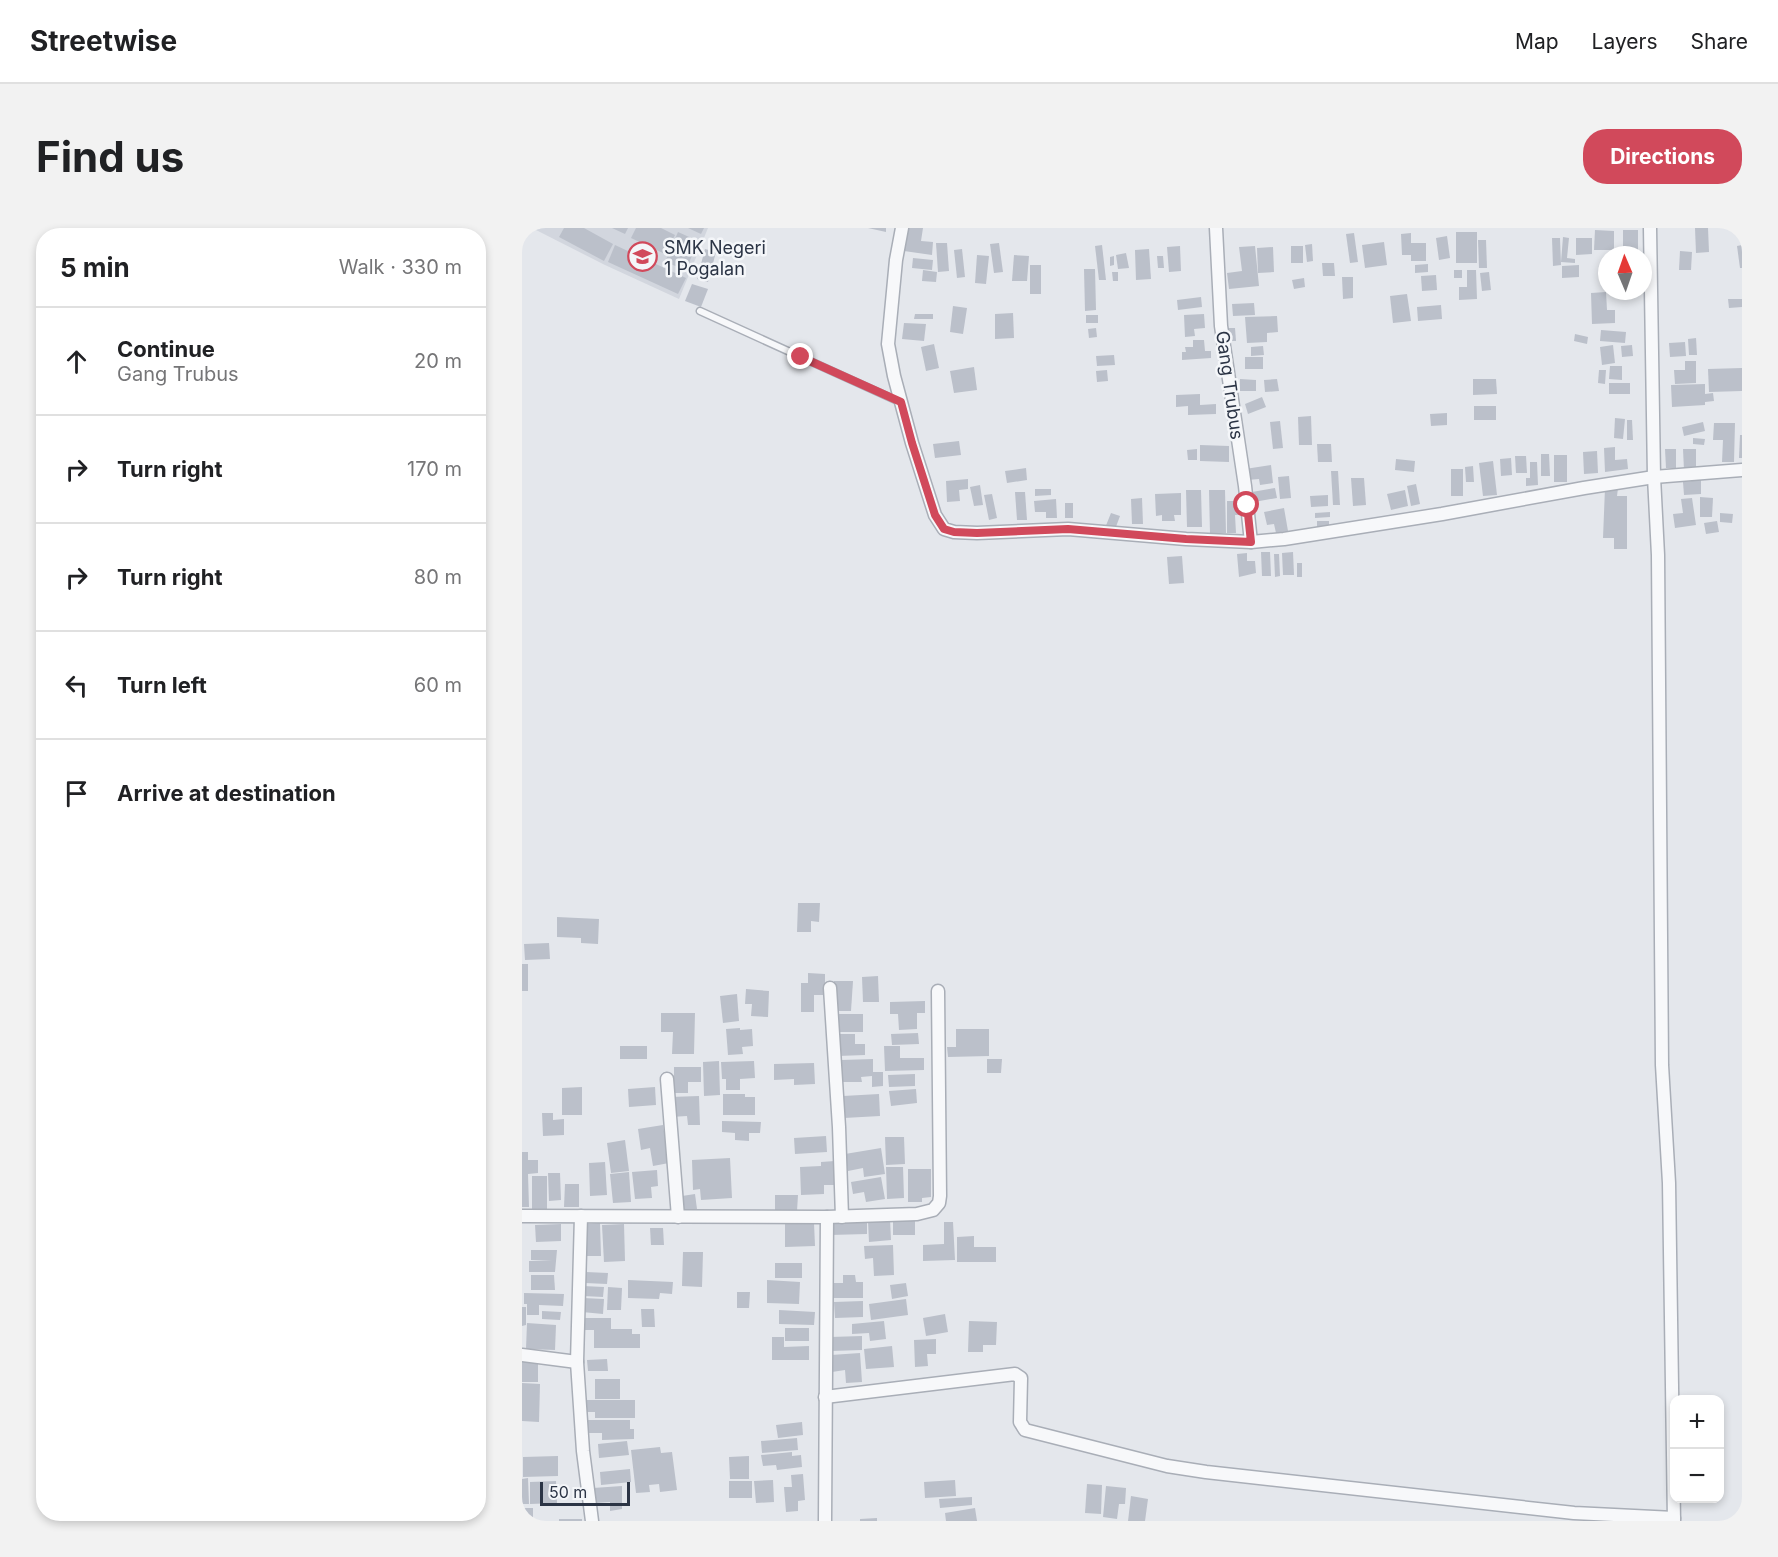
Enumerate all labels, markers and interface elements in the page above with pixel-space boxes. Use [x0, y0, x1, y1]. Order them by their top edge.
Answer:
text: Streetwise [30, 24, 177, 58]
text: Map [1515, 29, 1559, 54]
text: Layers [1592, 29, 1658, 54]
text: Share [1691, 29, 1748, 54]
button: Directions [1583, 129, 1742, 184]
text: Find us [36, 131, 184, 182]
place label: SMK Negeri 1 Pogalan [664, 237, 766, 279]
school or university icon: SMK Negeri 1 Pogalan [627, 241, 659, 273]
north arrow [1598, 246, 1652, 300]
text: 5 min [60, 252, 130, 283]
text: Walk · 330 m [339, 255, 462, 279]
street label: Gang Trubus [1212, 329, 1248, 441]
text: Continue [117, 336, 215, 362]
route end [787, 343, 813, 369]
icon: ahead [60, 345, 93, 378]
text: 20 m [414, 349, 462, 373]
text: Gang Trubus [117, 362, 239, 386]
icon: right [60, 453, 93, 486]
text: Turn right [117, 456, 223, 482]
text: 170 m [407, 457, 462, 481]
route start [1233, 491, 1259, 517]
icon: right [60, 561, 93, 594]
text: Turn right [117, 564, 223, 590]
text: 80 m [414, 565, 462, 589]
icon: left [60, 669, 93, 702]
text: Turn left [117, 672, 207, 698]
text: 60 m [414, 673, 462, 697]
icon: arrive [60, 777, 93, 810]
text: Arrive at destination [117, 780, 336, 806]
map controls [1670, 1395, 1724, 1503]
button: + [1670, 1395, 1724, 1449]
button: − [1670, 1449, 1724, 1503]
scale bar [540, 1479, 630, 1506]
text: 50 m [549, 1482, 587, 1502]

